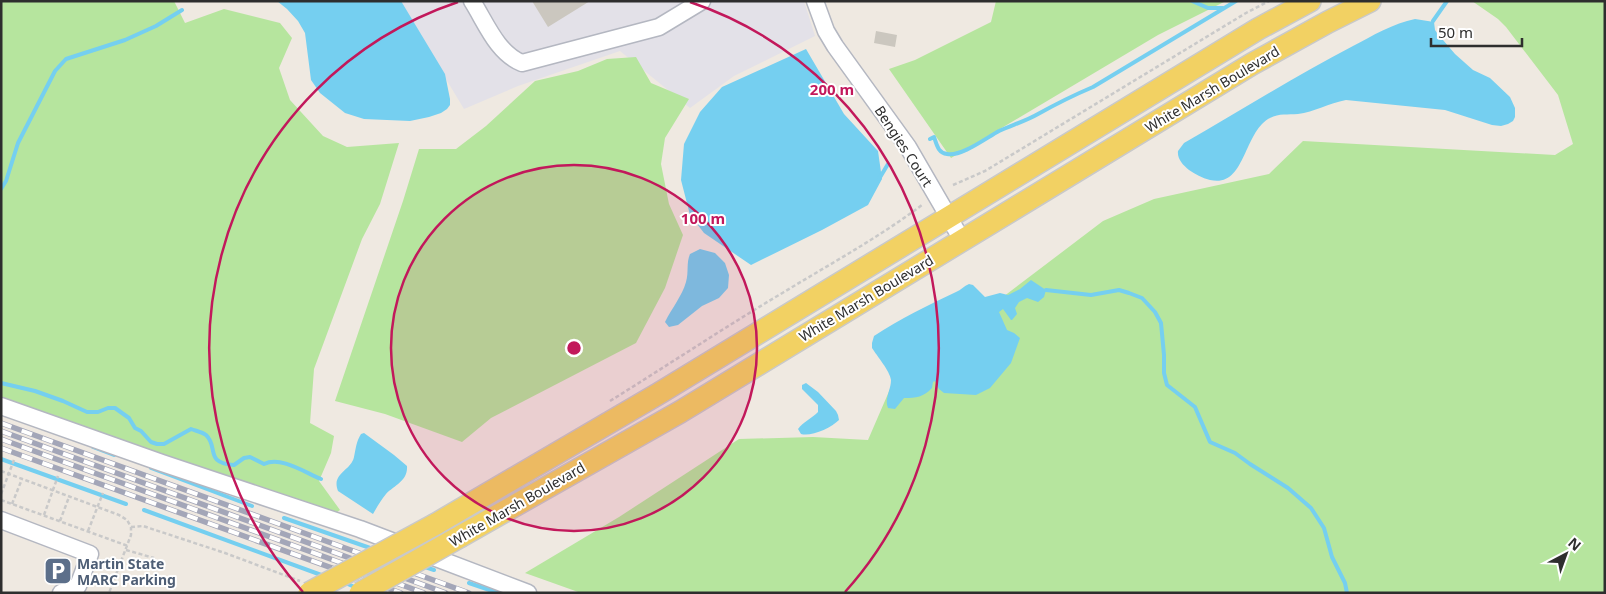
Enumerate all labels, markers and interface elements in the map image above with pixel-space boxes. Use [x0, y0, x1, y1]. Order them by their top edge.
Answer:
scale bar [1431, 15, 1522, 47]
text: 50 m [1438, 22, 1473, 42]
street label: White Marsh Boulevard [1141, 41, 1283, 137]
text: 200 m [810, 79, 854, 99]
street label: Bengies Court [871, 102, 937, 190]
text: 100 m [681, 208, 725, 228]
street label: White Marsh Boulevard [795, 250, 937, 346]
centre of rings [565, 339, 583, 357]
street label: White Marsh Boulevard [446, 457, 588, 551]
north arrow [1541, 529, 1591, 579]
text: N [1564, 533, 1585, 555]
place label: Martin State MARC Parking [77, 554, 176, 589]
parking icon: Martin State MARC Parking [43, 556, 73, 586]

